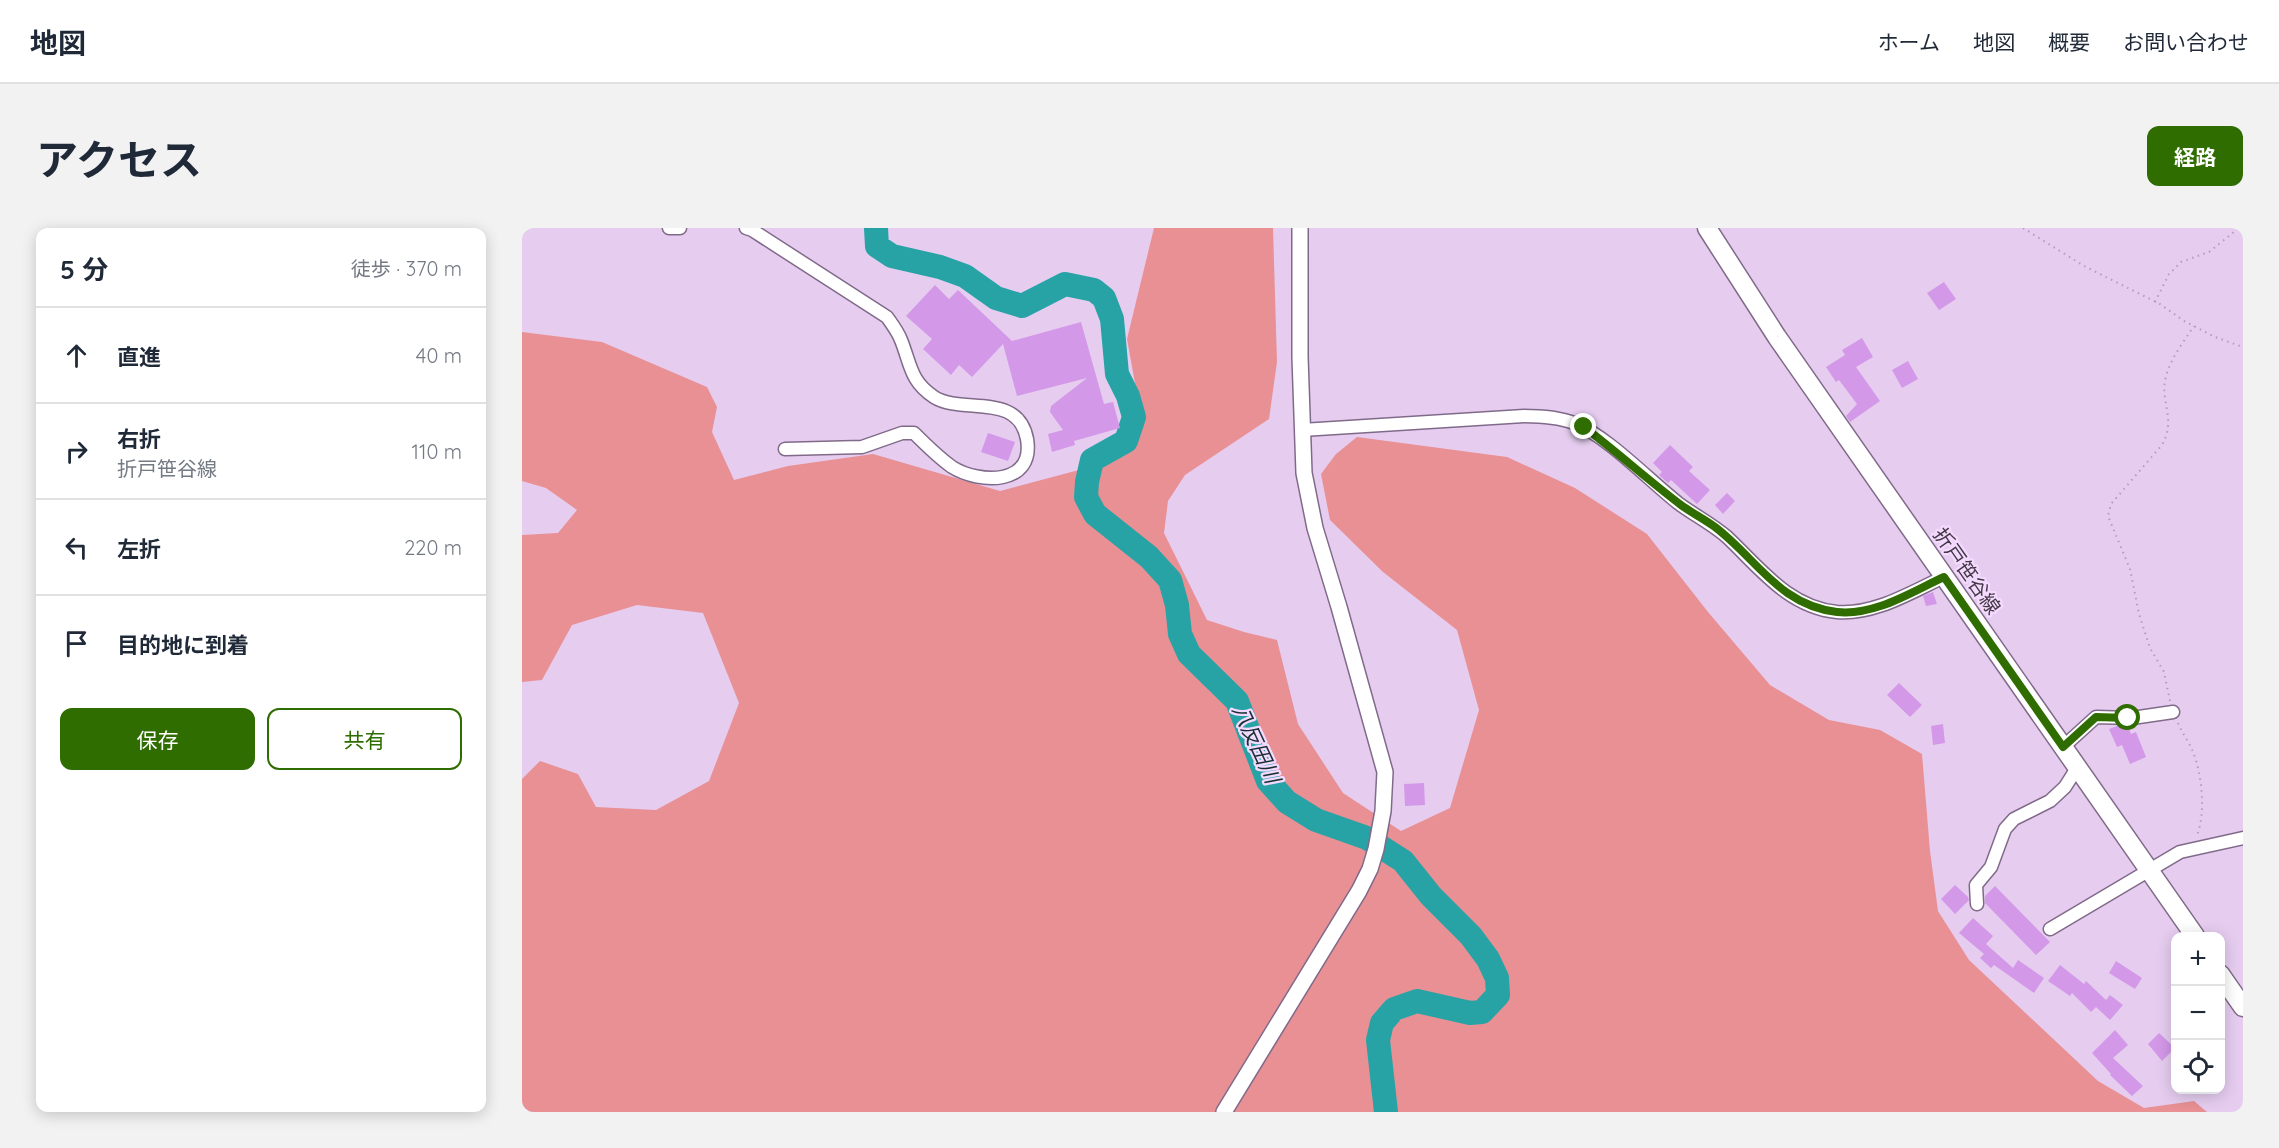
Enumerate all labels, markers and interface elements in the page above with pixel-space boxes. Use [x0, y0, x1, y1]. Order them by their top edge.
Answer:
text: 地図 [30, 25, 86, 60]
text: ホーム [1878, 29, 1940, 55]
text: 地図 [1973, 29, 2015, 55]
text: 概要 [2048, 29, 2090, 55]
text: お問い合わせ [2123, 29, 2249, 55]
button: 経路 [2147, 126, 2243, 186]
text: アクセス [36, 133, 202, 186]
text: 5 分 [60, 253, 108, 286]
text: 徒歩 · 370 m [351, 256, 462, 281]
icon: ahead [60, 339, 93, 372]
text: 直進 [117, 343, 161, 371]
text: 40 m [416, 343, 462, 368]
route end [1570, 413, 1596, 439]
text: 右折 [117, 425, 161, 453]
icon: right [60, 435, 93, 468]
text: 110 m [412, 439, 462, 464]
text: 折戸笹谷線 [117, 456, 217, 481]
street label: 折戸笹谷線 [1928, 523, 2006, 619]
icon: left [60, 531, 93, 564]
text: 左折 [117, 535, 161, 563]
text: 220 m [404, 535, 462, 560]
icon: arrive [60, 627, 93, 660]
text: 目的地に到着 [117, 631, 249, 659]
water label: 八反田川 [1227, 700, 1287, 789]
route start [2114, 704, 2140, 730]
button: 保存 [60, 708, 255, 770]
button: 共有 [267, 708, 462, 770]
map controls [2171, 932, 2225, 1094]
button: + [2171, 932, 2225, 986]
button: − [2171, 986, 2225, 1040]
button: locate [2171, 1040, 2225, 1094]

